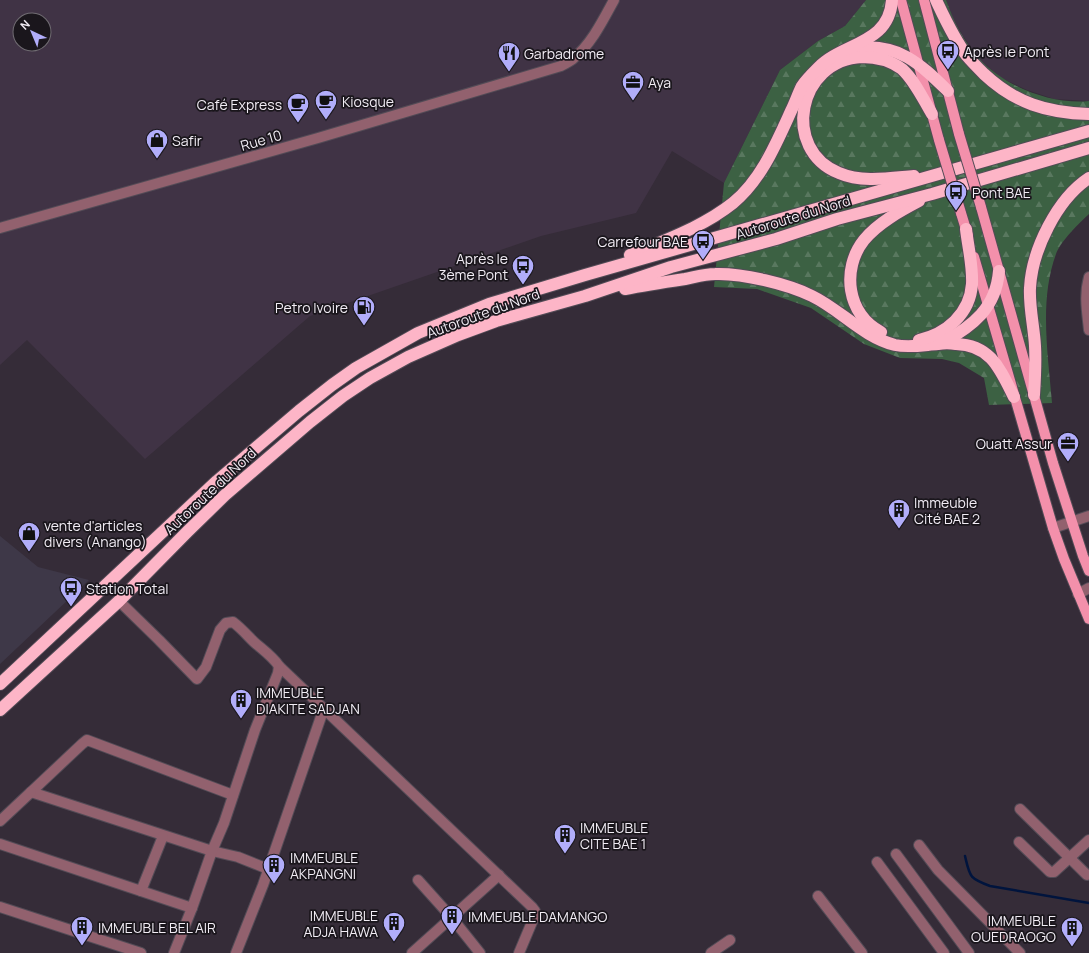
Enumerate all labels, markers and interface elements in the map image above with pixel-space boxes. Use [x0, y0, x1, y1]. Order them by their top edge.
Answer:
north arrow [12, 12, 52, 52]
text: N [17, 16, 33, 33]
bus stop icon: Après le Pont [935, 38, 961, 71]
restaurant icon: Garbadrome [496, 40, 522, 73]
place label: Après le Pont [964, 42, 1050, 61]
place label: Garbadrome [524, 44, 604, 63]
office icon: Aya [620, 69, 646, 102]
place label: Aya [648, 73, 671, 92]
cafe icon: Kiosque [313, 88, 339, 121]
cafe icon: Café Express [285, 91, 311, 124]
place label: Kiosque [342, 92, 394, 111]
place label: Café Express [197, 95, 282, 114]
street label: Rue 10 [238, 125, 284, 155]
shop icon: Safir [144, 127, 170, 160]
place label: Safir [172, 131, 202, 150]
bus stop icon: Pont BAE [943, 179, 969, 212]
place label: Pont BAE [972, 183, 1031, 202]
street label: Autoroute du Nord [733, 191, 853, 243]
bus stop icon: Carrefour BAE [690, 228, 716, 261]
place label: Carrefour BAE [598, 232, 688, 251]
place label: Après le 3ème Pont [439, 249, 508, 284]
bus stop icon: Après le 3ème Pont [510, 253, 536, 286]
street label: Autoroute du Nord [424, 284, 542, 342]
fuel station icon: Petro Ivoire [351, 294, 377, 327]
place label: Petro Ivoire [275, 298, 348, 317]
office icon: Ouatt Assur [1055, 430, 1081, 463]
place label: Ouatt Assur [976, 434, 1052, 453]
street label: Autoroute du Nord [160, 443, 260, 539]
place label: Immeuble Cité BAE 2 [914, 493, 980, 528]
building icon: Immeuble Cité BAE 2 [886, 497, 912, 530]
place label: vente d'articles divers (Anango) [44, 516, 147, 551]
shop icon: vente d'articles divers (Anango) [16, 520, 42, 553]
bus stop icon: Station Total [58, 575, 84, 608]
place label: Station Total [86, 579, 168, 598]
place label: IMMEUBLE DIAKITE SADJAN [256, 683, 360, 718]
building icon: IMMEUBLE DIAKITE SADJAN [228, 687, 254, 720]
place label: IMMEUBLE CITE BAE 1 [580, 818, 648, 853]
building icon: IMMEUBLE CITE BAE 1 [552, 822, 578, 855]
place label: IMMEUBLE AKPANGNI [290, 848, 358, 883]
building icon: IMMEUBLE AKPANGNI [261, 852, 287, 885]
building icon: IMMEUBLE DAMANGO [439, 903, 465, 936]
place label: IMMEUBLE ADJA HAWA [303, 906, 378, 941]
place label: IMMEUBLE DAMANGO [468, 907, 607, 926]
building icon: IMMEUBLE ADJA HAWA [381, 910, 407, 943]
place label: IMMEUBLE OUEDRAOGO [971, 911, 1056, 946]
building icon: IMMEUBLE BEL AIR [69, 914, 95, 947]
building icon: IMMEUBLE OUEDRAOGO [1059, 915, 1085, 948]
place label: IMMEUBLE BEL AIR [98, 918, 216, 937]

